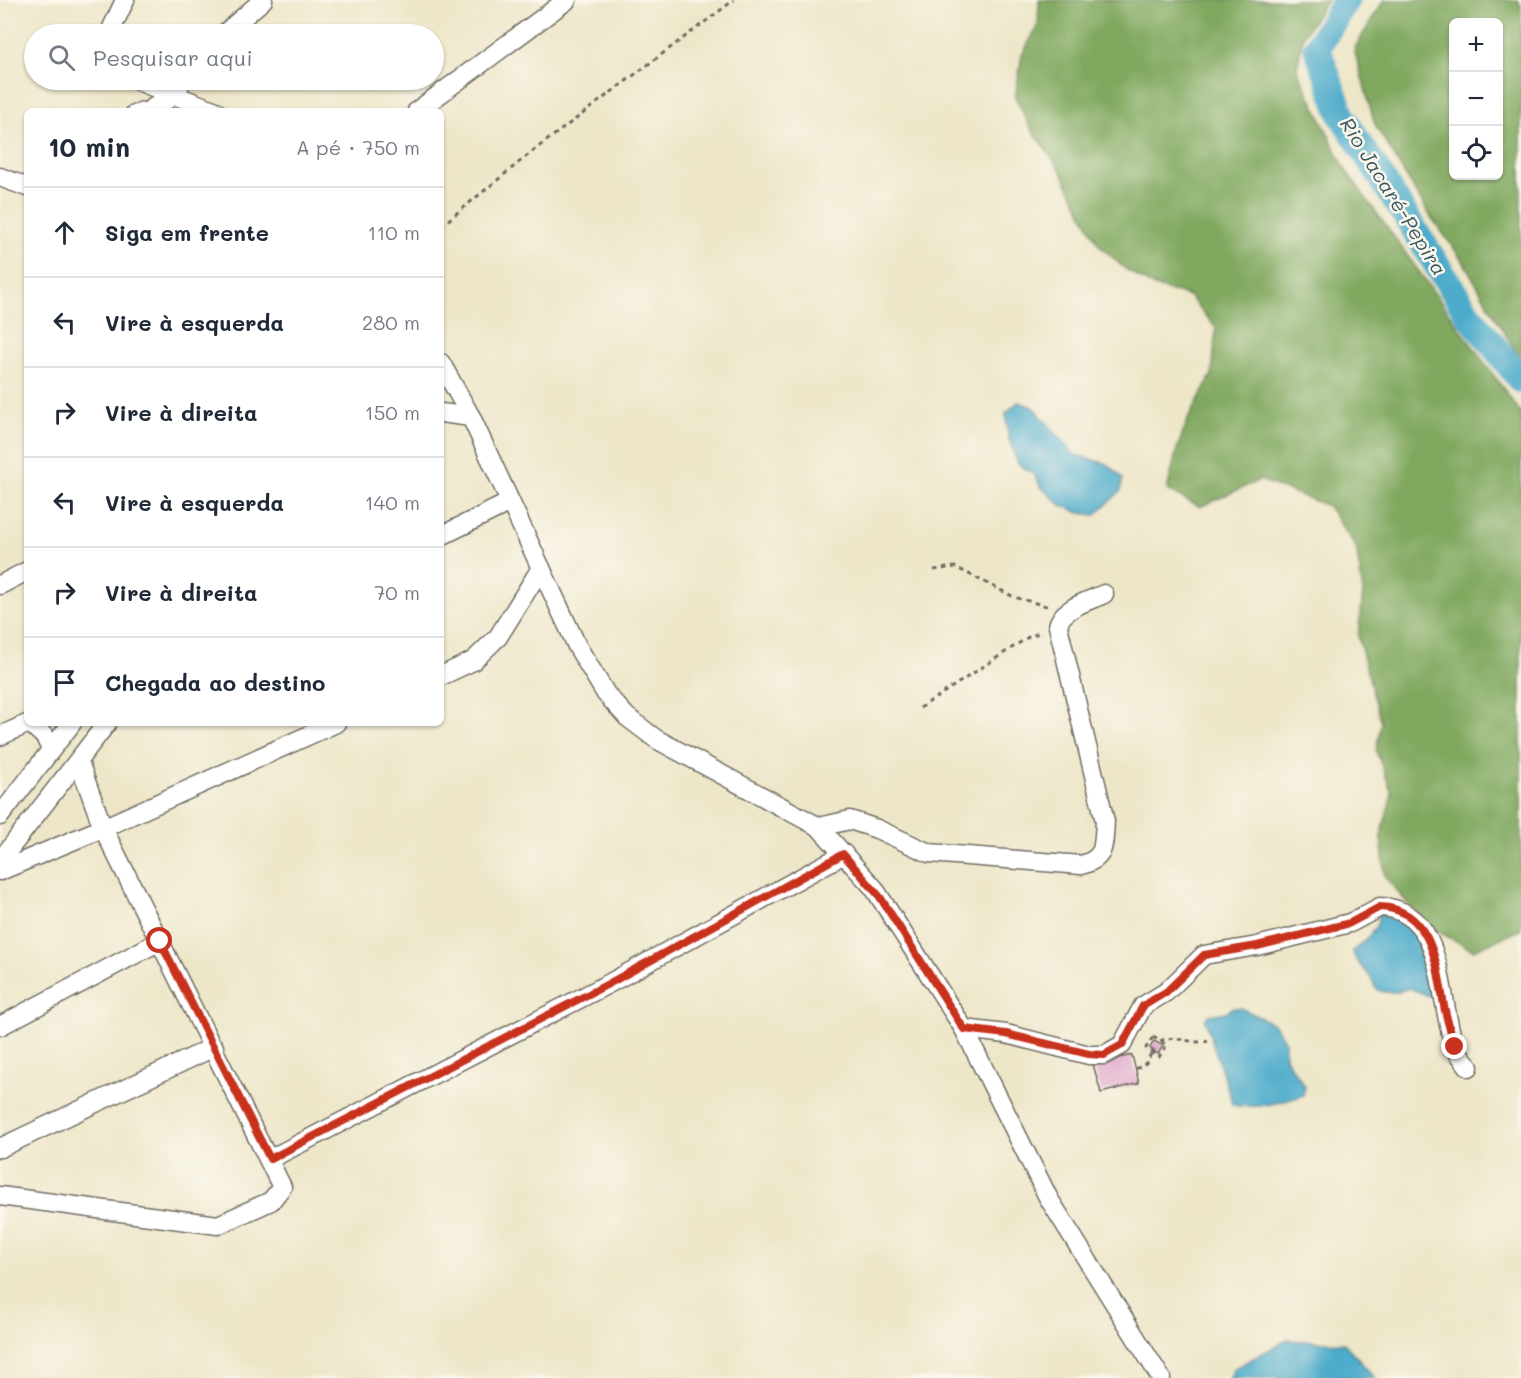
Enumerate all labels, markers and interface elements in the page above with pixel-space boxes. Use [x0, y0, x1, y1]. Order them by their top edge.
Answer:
map controls [1449, 18, 1503, 180]
button: + [1449, 18, 1503, 72]
search box [24, 24, 444, 90]
icon: search [45, 41, 78, 74]
text: Pesquisar aqui [93, 43, 253, 72]
button: − [1449, 72, 1503, 126]
water label: Rio Jacaré-Pepira [1335, 112, 1453, 280]
button: locate [1449, 126, 1503, 180]
text: 10 min [48, 130, 130, 164]
text: A pé · 750 m [296, 134, 420, 160]
icon: ahead [48, 216, 81, 249]
text: Siga em frente [105, 218, 269, 247]
text: 110 m [367, 219, 420, 245]
icon: left [48, 306, 81, 339]
text: Vire à esquerda [105, 308, 284, 337]
text: 280 m [362, 309, 420, 335]
icon: right [48, 396, 81, 429]
text: Vire à direita [105, 398, 258, 427]
text: 150 m [365, 399, 420, 425]
icon: left [48, 486, 81, 519]
text: Vire à esquerda [105, 488, 284, 517]
text: 140 m [365, 489, 420, 515]
icon: right [48, 576, 81, 609]
text: Vire à direita [105, 578, 258, 607]
text: 70 m [374, 579, 420, 605]
icon: arrive [48, 666, 81, 699]
text: Chegada ao destino [105, 668, 325, 697]
route start [146, 927, 172, 953]
route end [1441, 1033, 1467, 1059]

